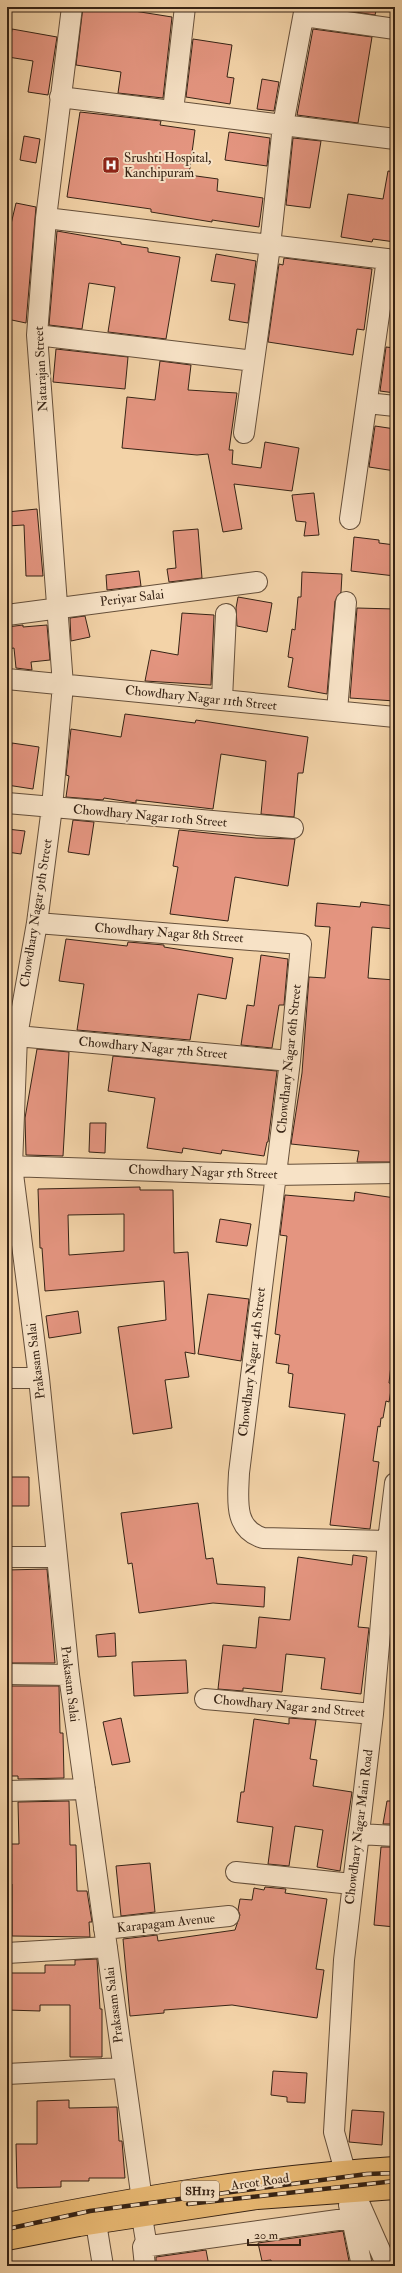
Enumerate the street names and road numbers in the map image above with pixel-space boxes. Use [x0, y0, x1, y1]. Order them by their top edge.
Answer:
street label: Natarajan Street [31, 326, 51, 412]
street label: Periyar Salai [99, 586, 166, 611]
street label: Chowdhary Nagar 11th Street [124, 682, 278, 715]
street label: Chowdhary Nagar 10th Street [72, 801, 228, 832]
street label: Chowdhary Nagar 9th Street [16, 838, 57, 988]
street label: Chowdhary Nagar 8th Street [94, 920, 244, 947]
street label: Chowdhary Nagar 6th Street [273, 984, 306, 1134]
street label: Chowdhary Nagar 7th Street [78, 1034, 228, 1063]
street label: Chowdhary Nagar 5th Street [128, 1161, 278, 1184]
street label: Chowdhary Nagar 4th Street [235, 1286, 270, 1438]
street label: Prakasam Salai [23, 1322, 49, 1400]
street label: Prakasam Salai [57, 1645, 83, 1723]
street label: Chowdhary Nagar 2nd Street [213, 1691, 365, 1722]
street label: Chowdhary Nagar Main Road [342, 1748, 378, 1906]
street label: Karapagam Avenue [116, 1910, 217, 1937]
street label: Prakasam Salai [101, 1966, 127, 2044]
street label: Arcot Road [229, 2170, 291, 2194]
road number: SH113 [181, 2181, 219, 2201]

